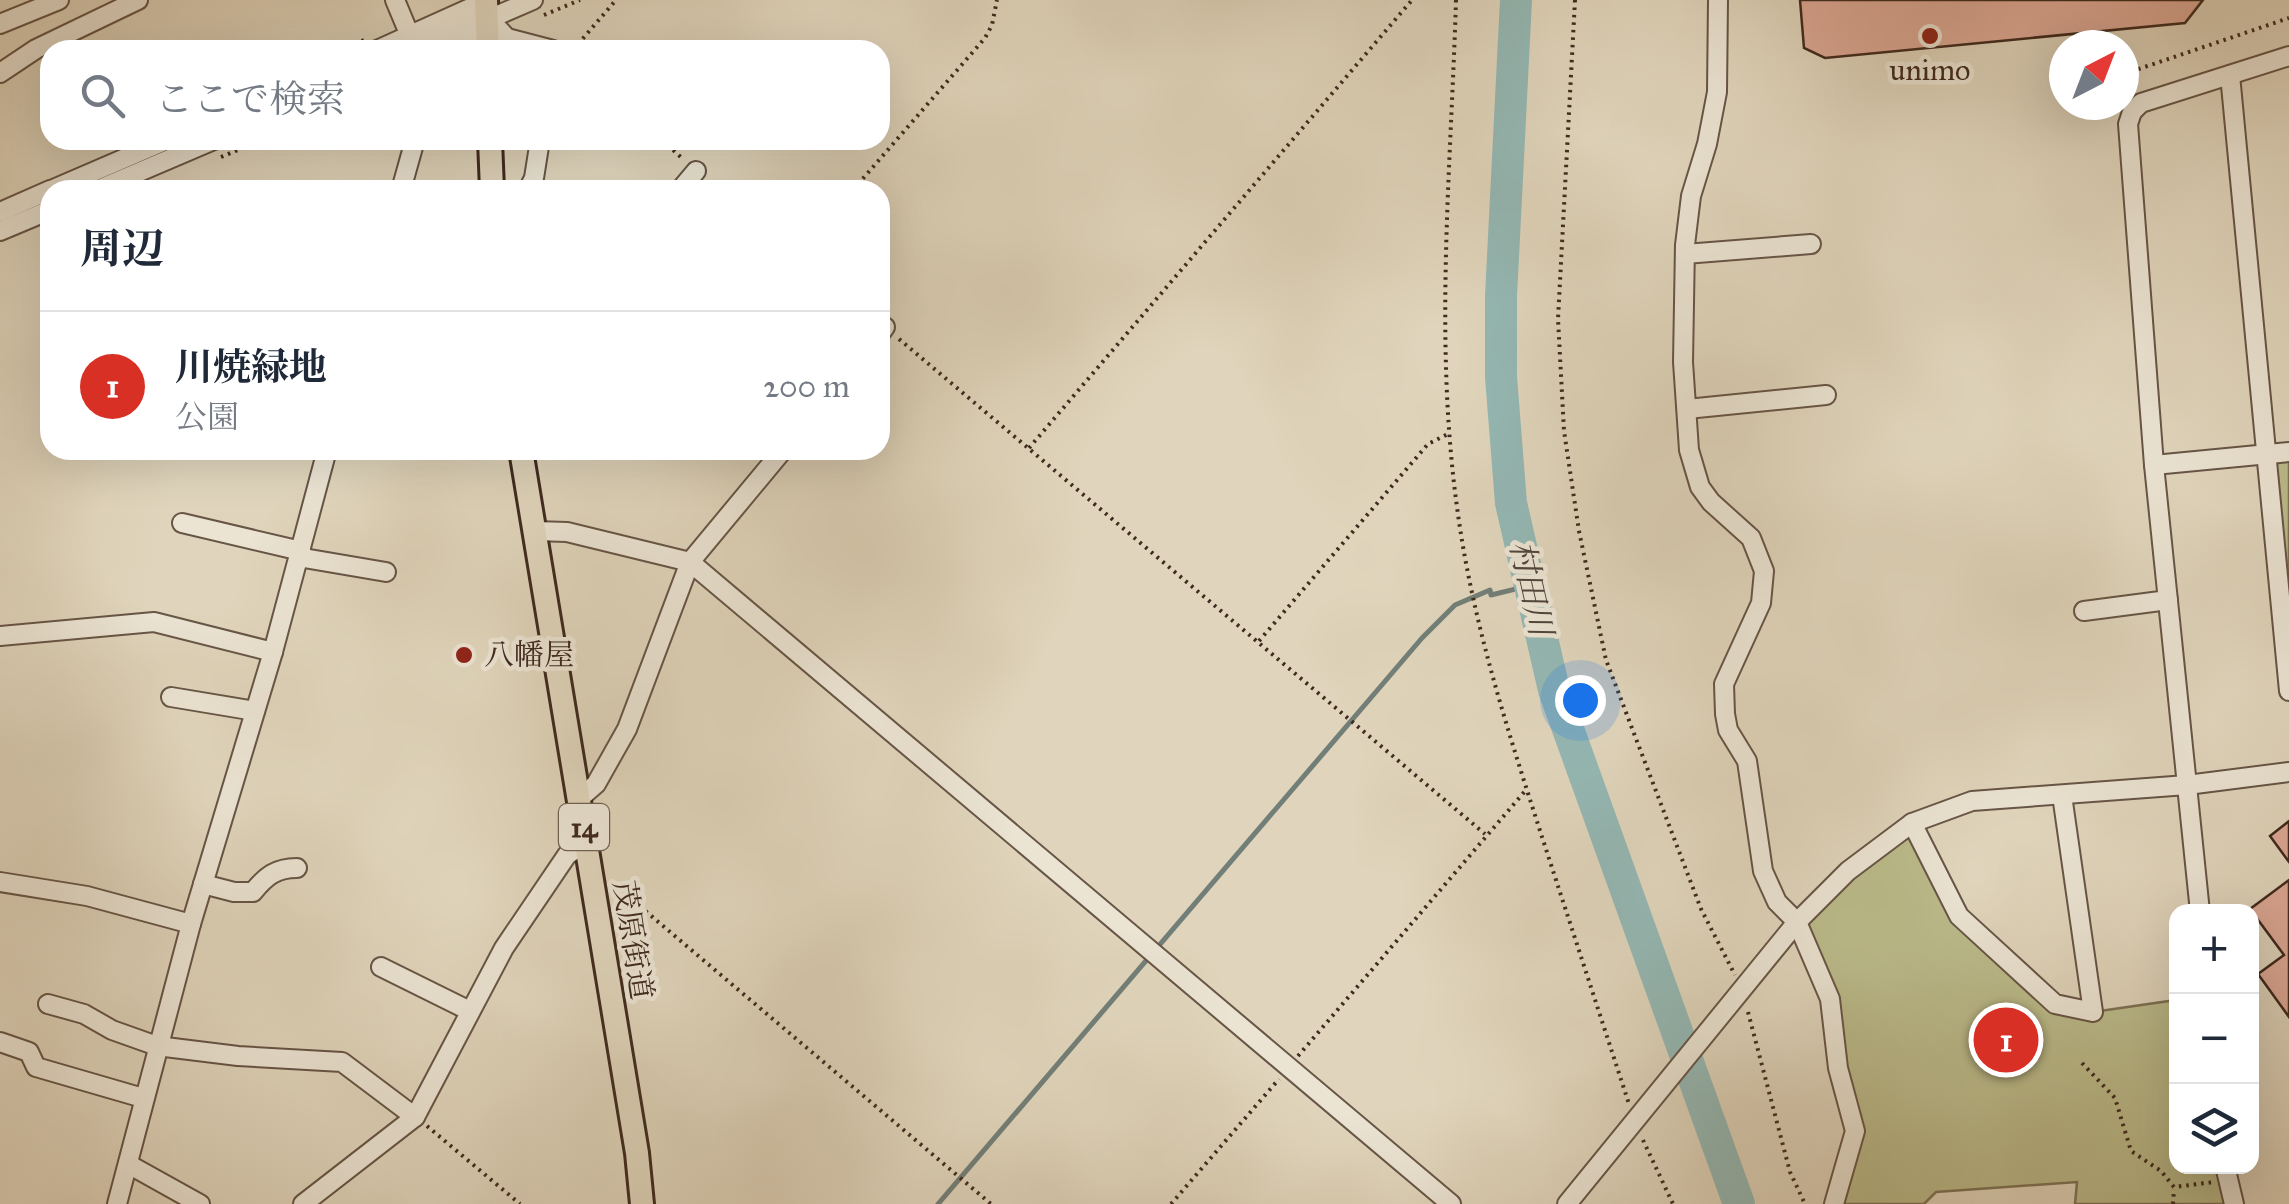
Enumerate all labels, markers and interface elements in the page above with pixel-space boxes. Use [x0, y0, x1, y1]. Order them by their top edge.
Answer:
marker: unimo [1919, 25, 1941, 47]
north arrow [2049, 30, 2139, 120]
search box [40, 40, 890, 150]
place label: unimo [1890, 52, 1970, 88]
icon: search [75, 68, 130, 123]
text: ここで検索 [155, 76, 345, 122]
text: 周辺 [80, 223, 164, 275]
text: 川焼緑地 [175, 344, 327, 390]
text: 1 [106, 367, 119, 406]
text: 200 m [763, 367, 850, 406]
text: 公園 [175, 398, 239, 437]
water label: 村田川 [1501, 537, 1561, 642]
place label: 八幡屋 [484, 637, 574, 673]
marker: 八幡屋 [453, 644, 475, 666]
your location [1555, 675, 1606, 726]
road number: 14 [559, 804, 609, 850]
street label: 茂原街道 [606, 878, 660, 1002]
map controls [2169, 904, 2259, 1174]
button: + [2169, 904, 2259, 994]
button: − [2169, 994, 2259, 1084]
pin: 1 [1974, 1002, 2038, 1078]
button: layers [2169, 1084, 2259, 1174]

